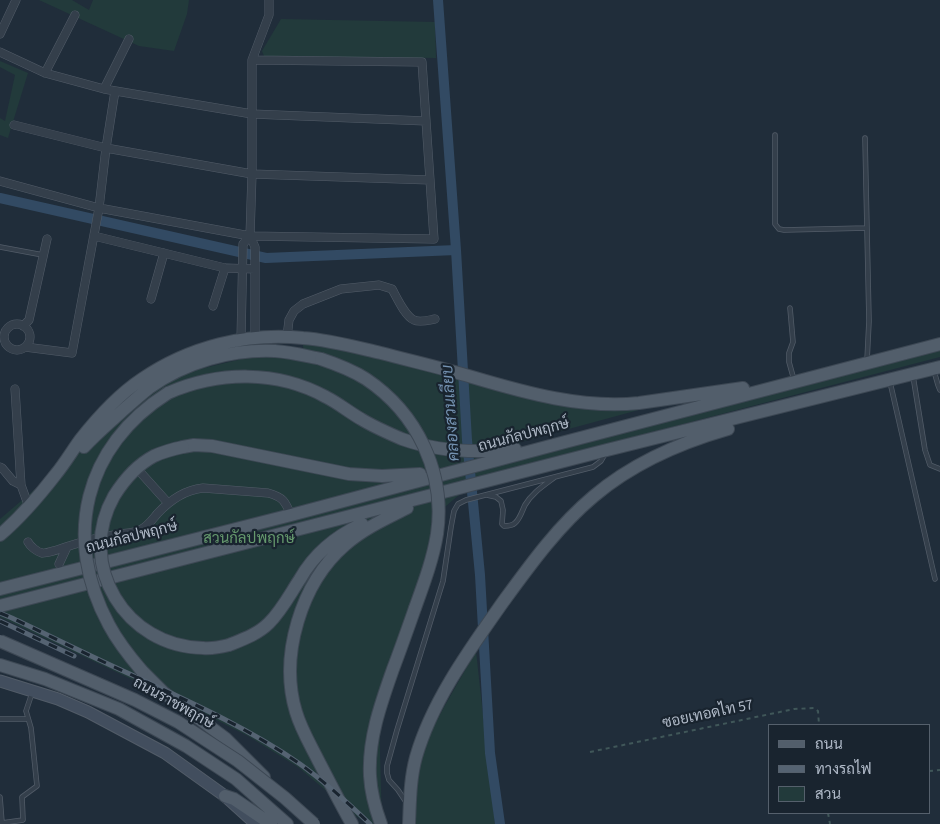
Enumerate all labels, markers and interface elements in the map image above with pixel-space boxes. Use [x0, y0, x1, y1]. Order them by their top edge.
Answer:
water label: คลองสวนเลียบ [439, 364, 465, 462]
street label: ถนนกัลปพฤกษ์ [477, 415, 571, 457]
street label: ถนนกัลปพฤกษ์ [85, 518, 179, 558]
park label: สวนกัลปพฤกษ์ [203, 531, 295, 549]
street label: ถนนราชพฤกษ์ [129, 674, 217, 734]
street label: ซอยเทอดไท 57 [661, 697, 755, 733]
legend [768, 724, 930, 814]
text: ถนน [815, 734, 843, 755]
text: ทางรถไฟ [815, 759, 872, 780]
text: สวน [815, 784, 841, 805]

